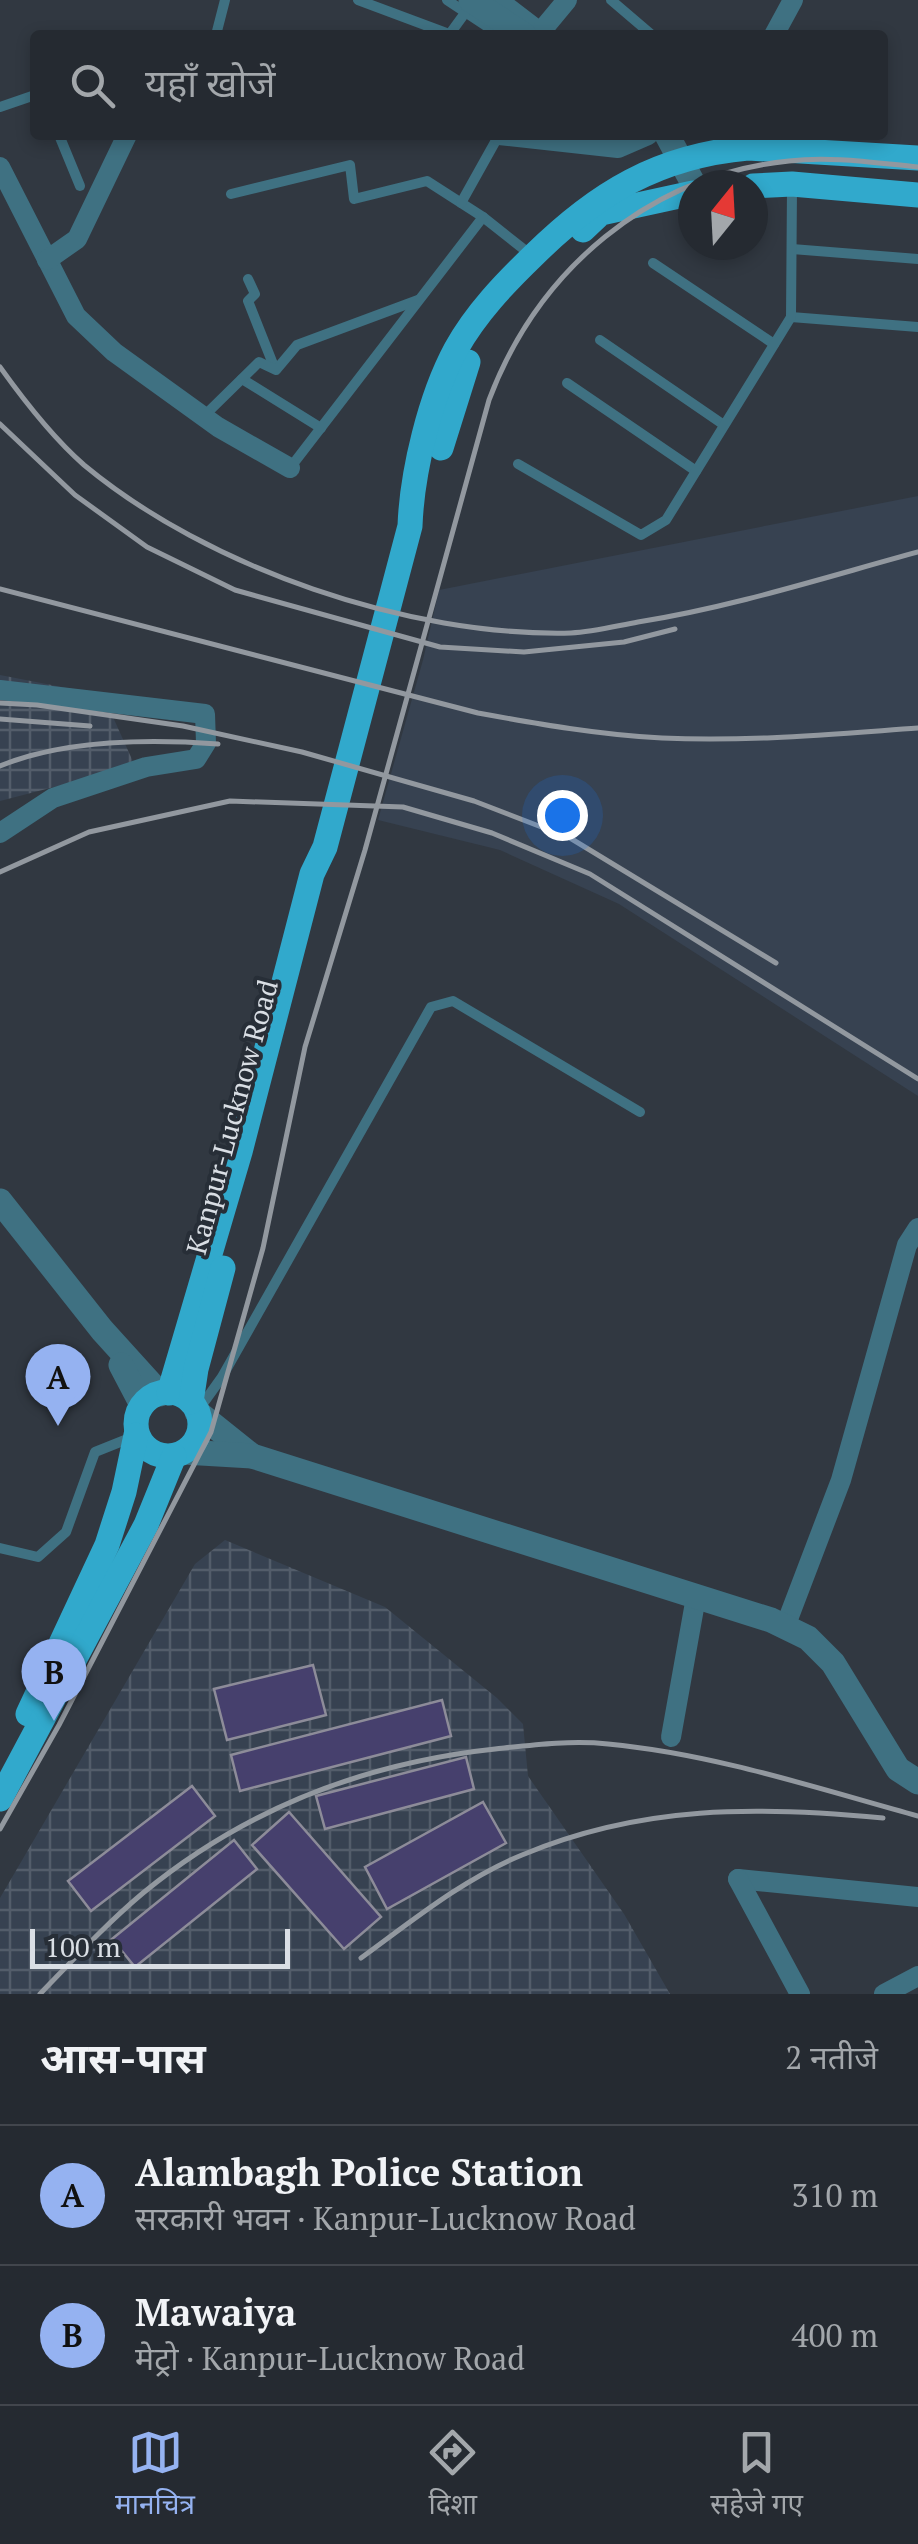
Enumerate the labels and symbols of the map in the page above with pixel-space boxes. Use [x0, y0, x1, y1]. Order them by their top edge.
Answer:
north arrow [678, 170, 768, 260]
your location [537, 790, 588, 841]
street label: Kanpur-Lucknow Road [177, 976, 286, 1258]
pin: A [26, 1344, 90, 1426]
pin: B [22, 1638, 86, 1721]
scale bar [30, 1924, 290, 1968]

